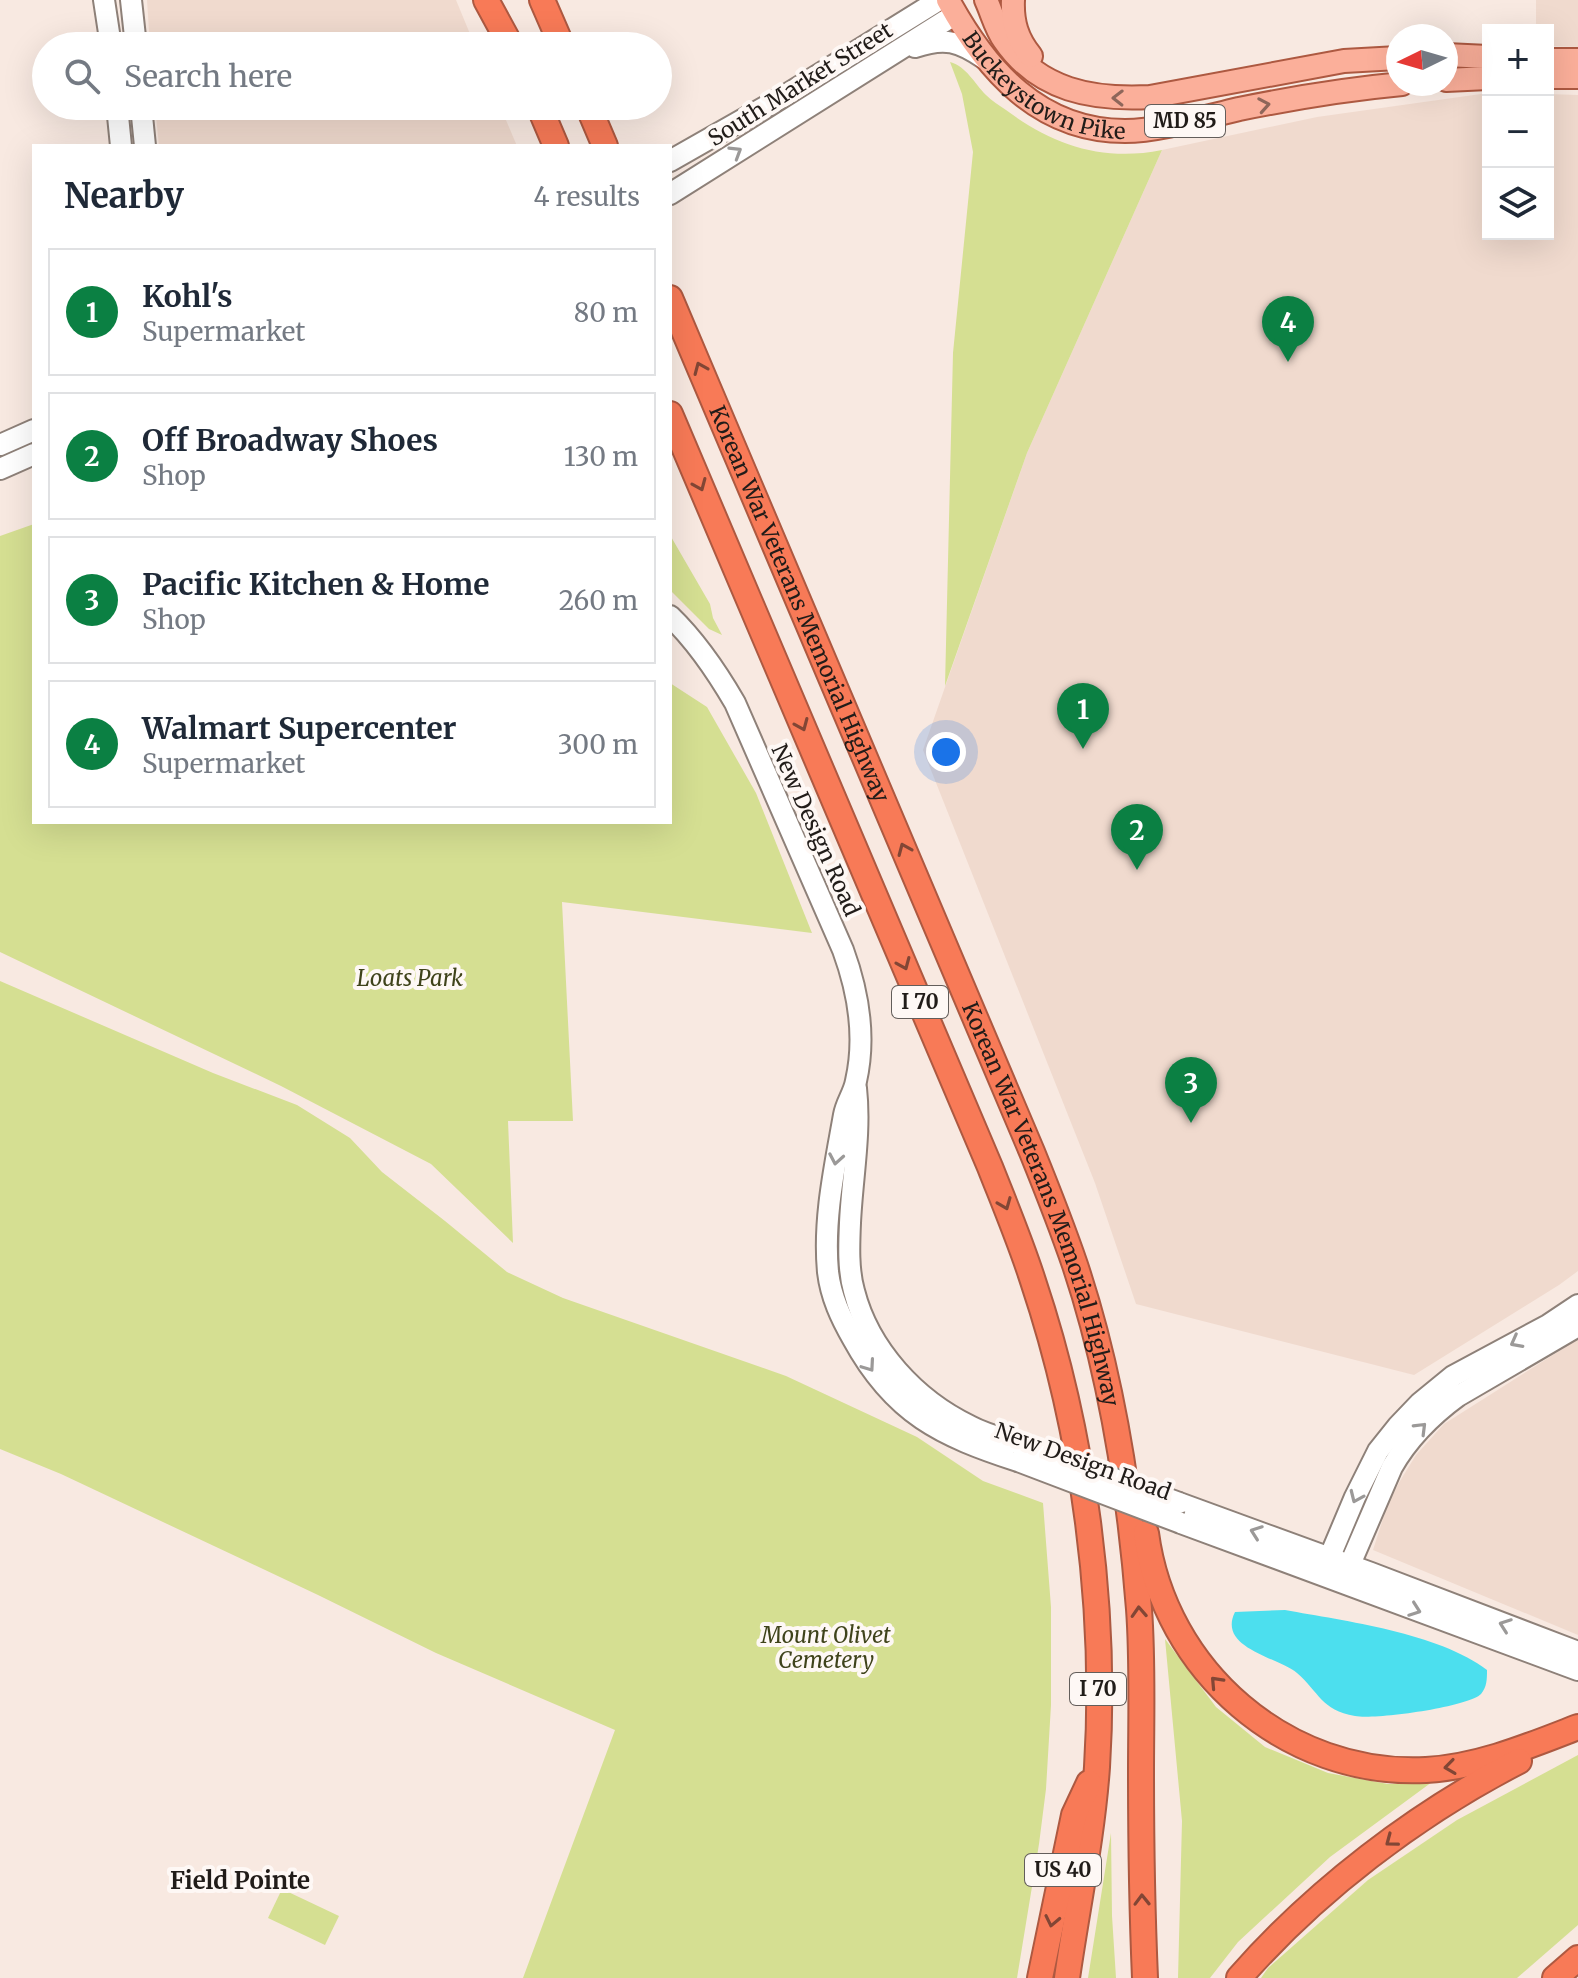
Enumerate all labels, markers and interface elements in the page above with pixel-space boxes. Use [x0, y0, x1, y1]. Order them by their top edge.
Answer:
street label: South Market Street [702, 16, 898, 152]
north arrow [1386, 24, 1458, 96]
map controls [1482, 24, 1554, 240]
button: + [1482, 24, 1554, 96]
street label: Buckeystown Pike [957, 26, 1126, 145]
search box [32, 32, 672, 120]
icon: search [60, 54, 104, 98]
text: Search here [124, 57, 292, 95]
one-way arrow [1111, 89, 1124, 106]
button: − [1482, 96, 1554, 168]
one-way arrow [1257, 97, 1271, 114]
road number: MD 85 [1145, 105, 1225, 137]
one-way arrow [727, 147, 742, 162]
button: layers [1482, 168, 1554, 240]
text: Nearby [64, 175, 184, 217]
text: 4 results [533, 180, 640, 213]
text: Kohl's [142, 277, 233, 315]
text: 1 [86, 296, 98, 329]
text: 80 m [574, 296, 638, 329]
pin: 4 [1262, 296, 1314, 362]
text: Supermarket [142, 315, 306, 348]
one-way arrow [693, 362, 709, 377]
street label: Korean War Veterans Memorial Highway [703, 401, 896, 806]
text: Off Broadway Shoes [142, 421, 438, 459]
text: 2 [84, 440, 100, 473]
text: 130 m [564, 440, 638, 473]
text: Shop [142, 459, 206, 492]
one-way arrow [691, 477, 707, 492]
text: Pacific Kitchen & Home [142, 565, 489, 603]
text: 3 [85, 584, 99, 617]
text: 260 m [559, 584, 638, 617]
text: Shop [142, 603, 206, 636]
pin: 1 [1057, 683, 1109, 749]
text: Walmart Supercenter [142, 709, 457, 747]
one-way arrow [793, 717, 809, 731]
text: 4 [84, 728, 100, 761]
text: 300 m [558, 728, 638, 761]
your location [926, 732, 966, 772]
street label: New Design Road [766, 740, 866, 920]
text: Supermarket [142, 747, 306, 780]
pin: 2 [1111, 804, 1163, 870]
one-way arrow [897, 843, 913, 857]
one-way arrow [894, 956, 910, 970]
park label: Loats Park [357, 964, 463, 992]
road number: I 70 [892, 986, 948, 1018]
street label: Korean War Veterans Memorial Highway [956, 998, 1126, 1409]
pin: 3 [1165, 1057, 1217, 1123]
one-way arrow [829, 1153, 846, 1166]
one-way arrow [995, 1196, 1011, 1210]
one-way arrow [1510, 1332, 1524, 1347]
one-way arrow [859, 1357, 874, 1371]
street label: New Design Road [991, 1416, 1175, 1506]
one-way arrow [1412, 1423, 1427, 1438]
one-way arrow [1349, 1489, 1365, 1503]
one-way arrow [1250, 1525, 1264, 1542]
one-way arrow [1408, 1600, 1422, 1617]
one-way arrow [1130, 1605, 1147, 1618]
one-way arrow [1499, 1618, 1513, 1635]
park label: Mount Olivet Cemetery [760, 1621, 891, 1674]
road number: I 70 [1070, 1673, 1126, 1705]
one-way arrow [1211, 1677, 1225, 1692]
one-way arrow [1443, 1758, 1456, 1775]
one-way arrow [1385, 1832, 1399, 1846]
road number: US 40 [1025, 1854, 1101, 1886]
district label: Field Pointe [170, 1865, 310, 1896]
one-way arrow [1134, 1893, 1151, 1906]
one-way arrow [1044, 1914, 1061, 1928]

